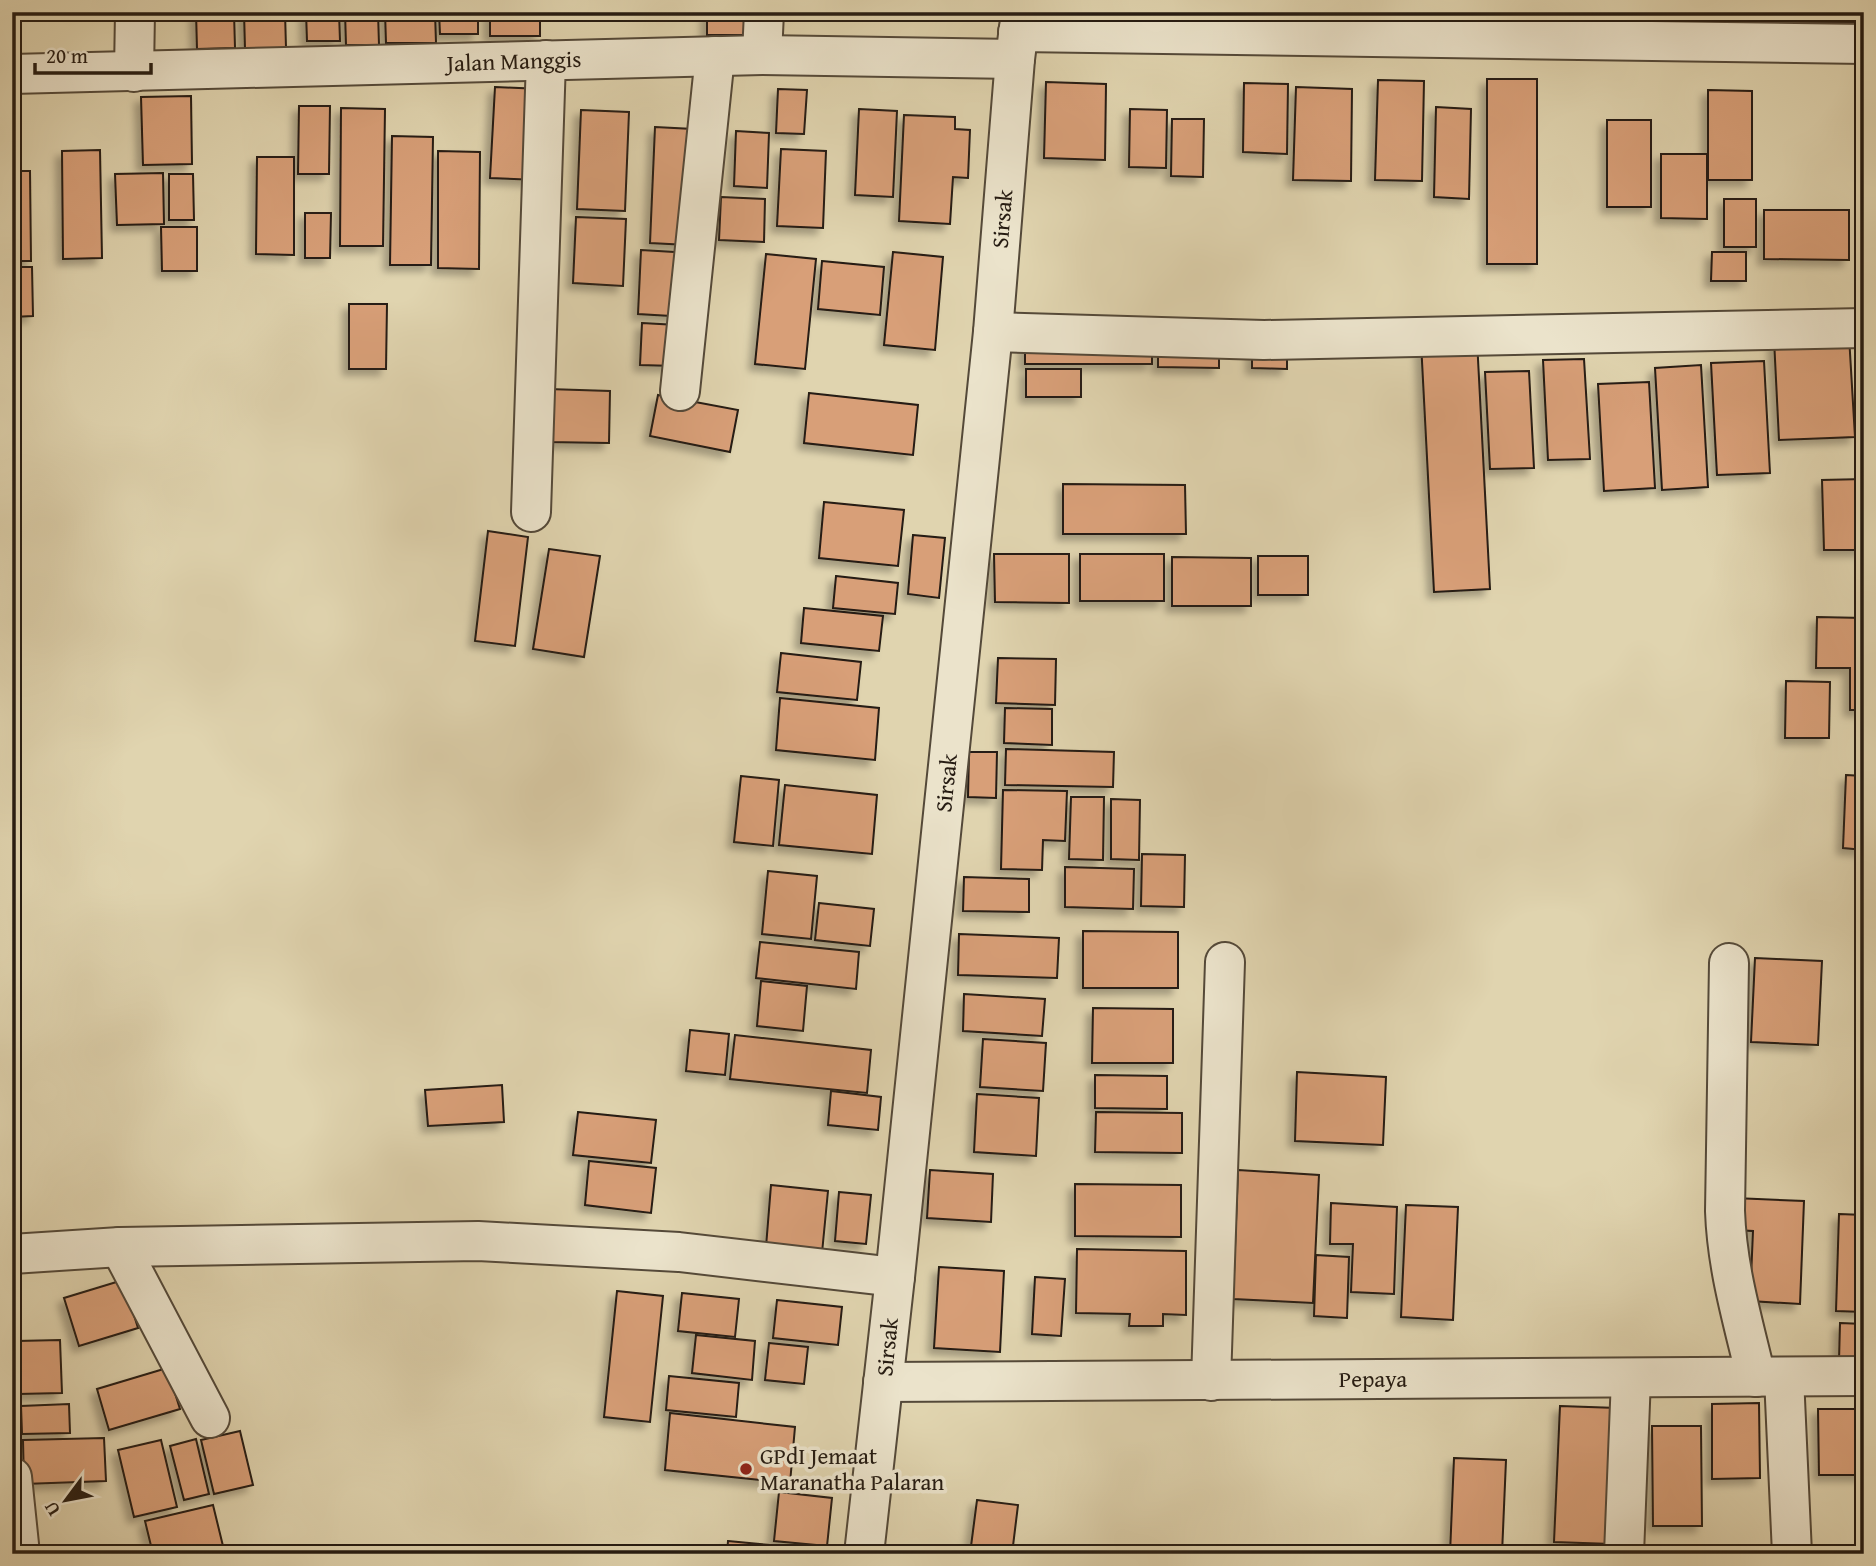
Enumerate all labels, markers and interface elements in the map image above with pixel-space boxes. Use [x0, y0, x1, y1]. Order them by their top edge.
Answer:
scale bar [35, 32, 150, 76]
text: 20 m [46, 40, 88, 71]
street label: Jalan Manggis [443, 42, 582, 79]
street label: Sirsak [982, 188, 1021, 250]
street label: Sirsak [926, 752, 965, 814]
street label: Sirsak [867, 1316, 906, 1378]
street label: Pepaya [1339, 1362, 1407, 1395]
place label: GPdI Jemaat Maranatha Palaran [760, 1439, 944, 1498]
marker: GPdI Jemaat Maranatha Palaran [738, 1461, 754, 1477]
north arrow [32, 1464, 102, 1534]
text: U [36, 1496, 67, 1522]

